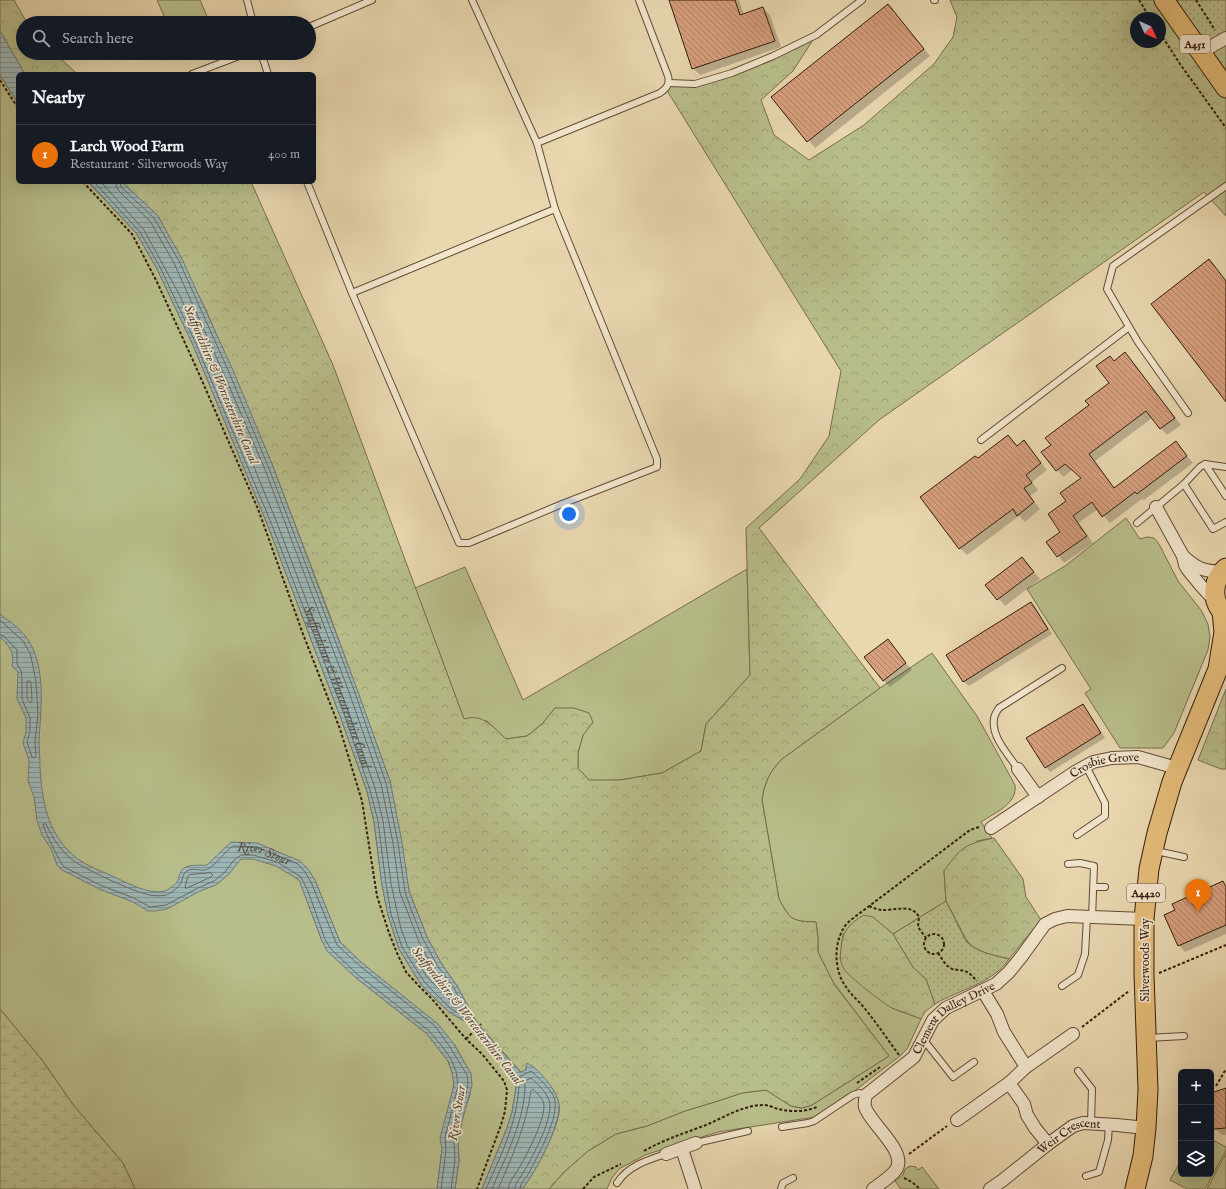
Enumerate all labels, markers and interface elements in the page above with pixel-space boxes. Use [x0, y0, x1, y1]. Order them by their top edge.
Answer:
north arrow [1130, 12, 1166, 48]
search box [16, 16, 316, 60]
icon: search [30, 27, 52, 49]
text: Search here [62, 29, 133, 48]
road number: A451 [1180, 35, 1210, 53]
text: Nearby [32, 88, 85, 109]
text: Larch Wood Farm [70, 137, 184, 156]
text: 1 [43, 146, 47, 163]
text: 400 m [268, 146, 300, 163]
text: Restaurant · Silverwoods Way [70, 156, 228, 173]
water label: Staffordshire & Worcestershire Canal [179, 302, 262, 468]
your location [559, 504, 579, 524]
water label: Staffordshire & Worcestershire Canal [299, 603, 375, 771]
street label: Crosbie Grove [1067, 750, 1140, 782]
water label: River Stour [237, 839, 294, 870]
pin: 1 [1185, 879, 1211, 912]
road number: A4420 [1127, 884, 1165, 902]
street label: Silverwoods Way [1138, 918, 1153, 1002]
water label: Staffordshire & Worcestershire Canal [407, 943, 527, 1090]
street label: Clement Dalley Drive [910, 978, 998, 1057]
map controls [1178, 1069, 1214, 1177]
button: + [1178, 1069, 1214, 1105]
water label: River Stour [445, 1084, 470, 1142]
button: − [1178, 1105, 1214, 1141]
street label: Weir Crescent [1035, 1116, 1101, 1158]
button: layers [1178, 1141, 1214, 1177]

